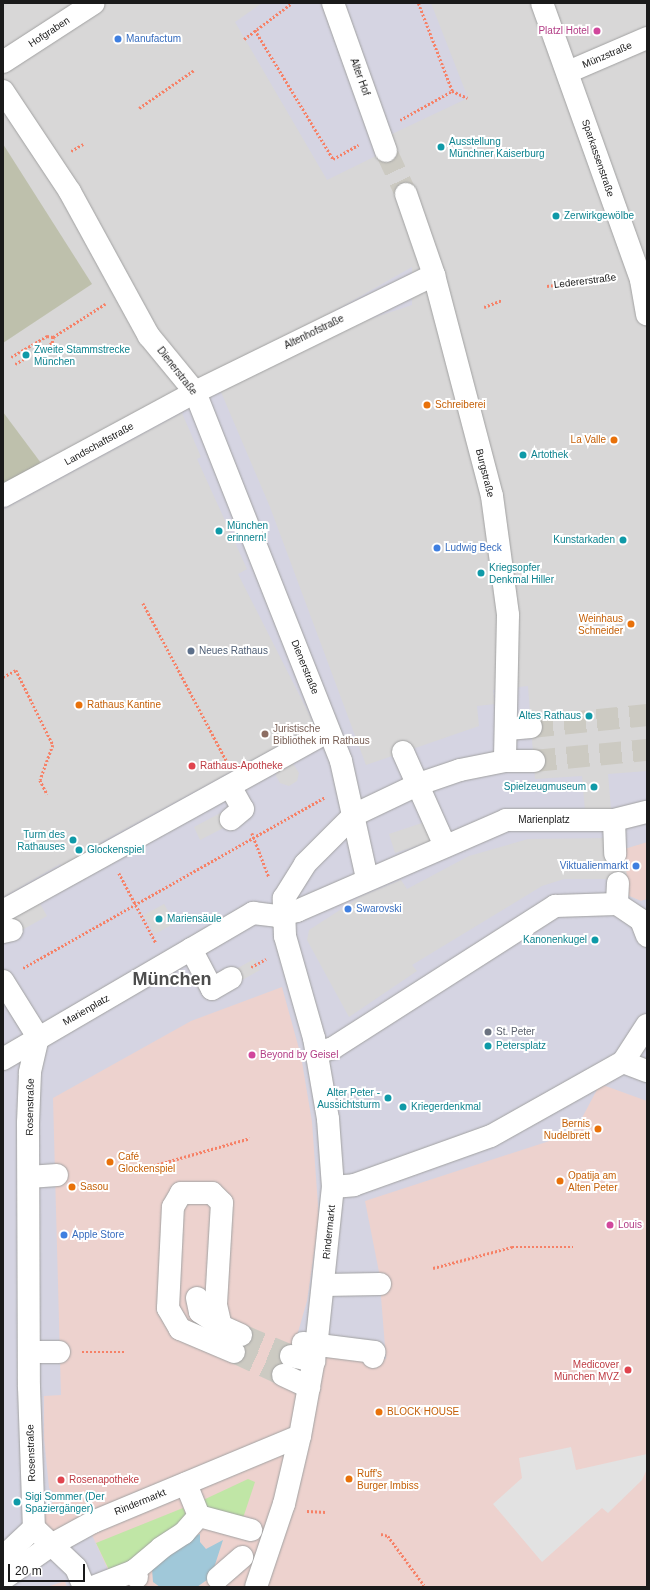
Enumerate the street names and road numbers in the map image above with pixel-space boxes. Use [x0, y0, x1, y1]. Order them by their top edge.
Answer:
street label: Hofgraben [26, 14, 72, 50]
street label: Münzstraße [580, 39, 634, 71]
street label: Alter Hof [348, 57, 372, 97]
street label: Sparkassenstraße [579, 118, 617, 198]
street label: Ledererstraße [553, 271, 617, 291]
street label: Altenhofstraße [282, 312, 346, 352]
street label: Dienerstraße [154, 345, 200, 397]
street label: Landschaftstraße [62, 420, 136, 468]
street label: Burgstraße [473, 448, 497, 498]
street label: Dienerstraße [289, 638, 321, 696]
street label: Marienplatz [518, 814, 570, 826]
street label: Marienplatz [61, 992, 111, 1028]
street label: Rosenstraße [24, 1078, 36, 1136]
street label: Rindermarkt [320, 1204, 338, 1260]
street label: Rosenstraße [24, 1424, 38, 1482]
street label: Rindermarkt [113, 1486, 167, 1518]

